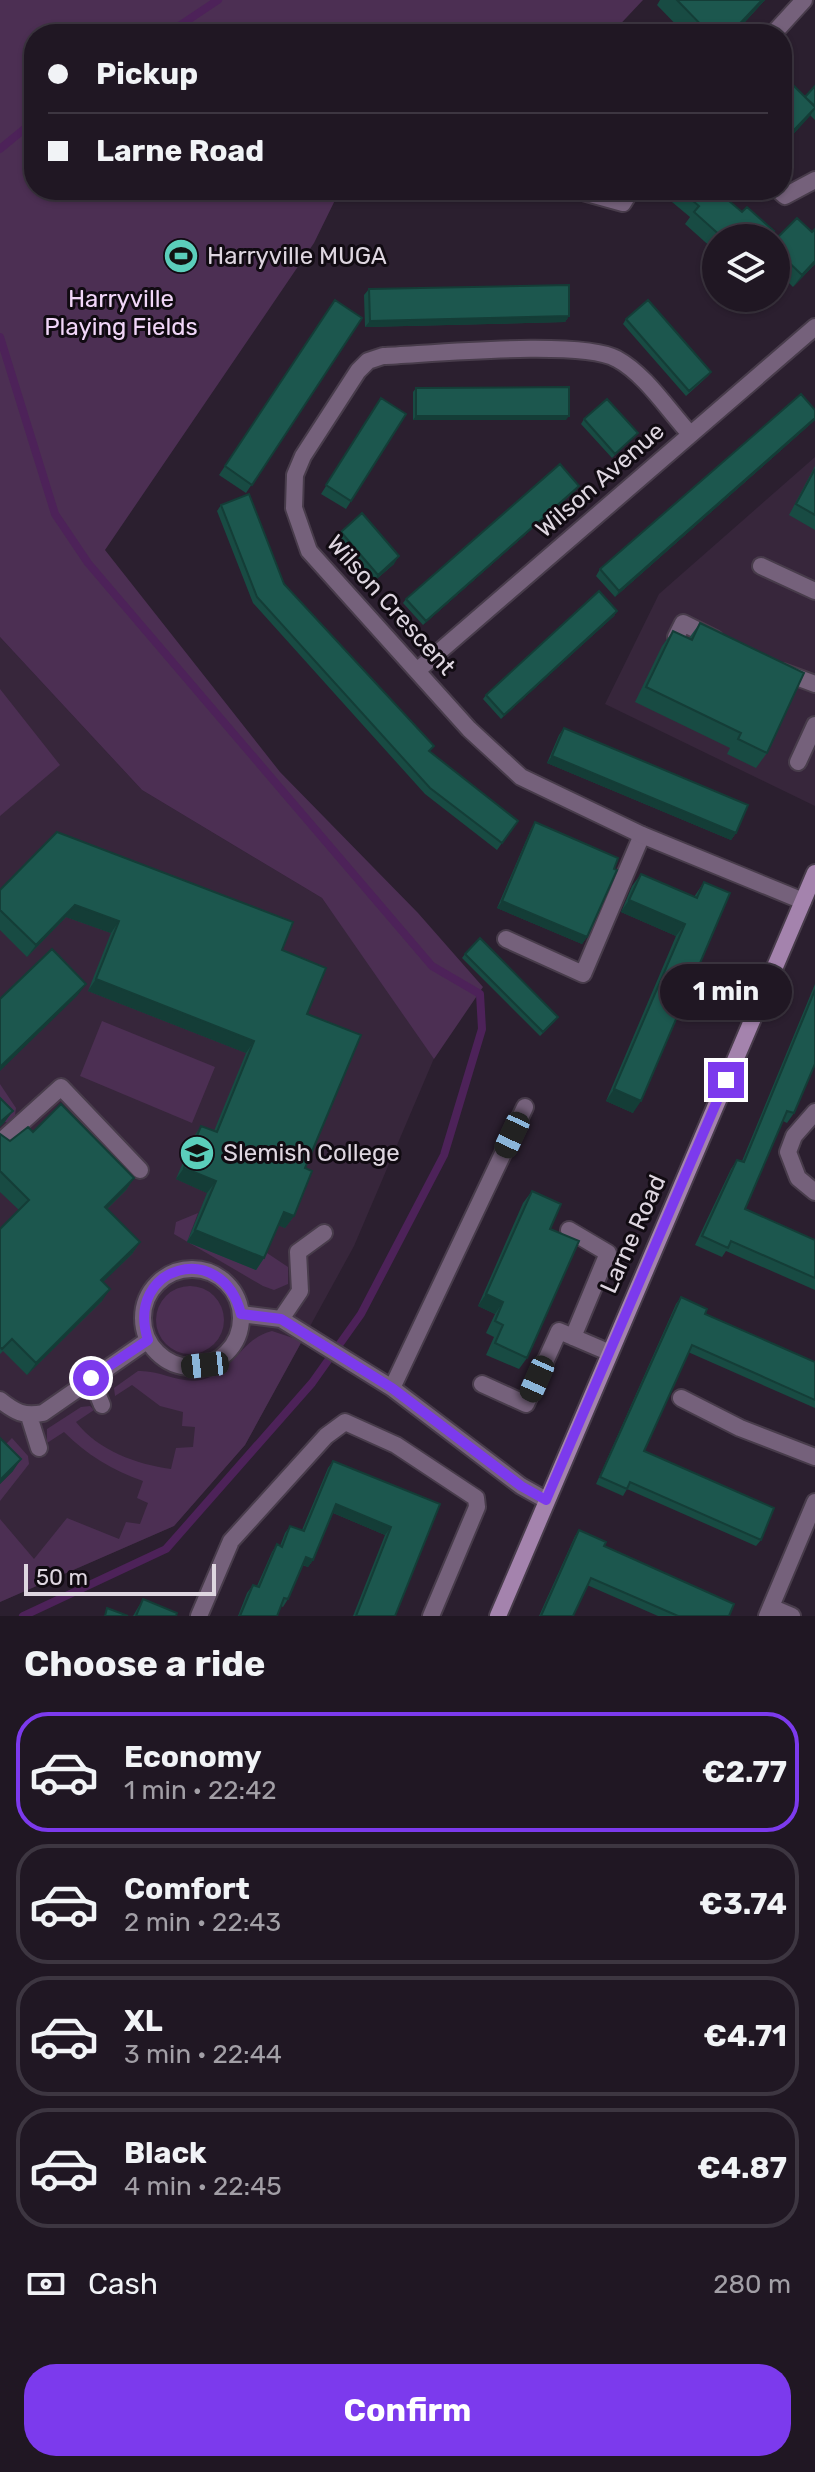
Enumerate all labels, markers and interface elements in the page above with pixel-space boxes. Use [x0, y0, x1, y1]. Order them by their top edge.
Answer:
text: Pickup [96, 56, 198, 92]
text: Larne Road [96, 133, 264, 169]
map controls [702, 224, 790, 312]
button: layers [702, 224, 790, 312]
sports icon: Harryville MUGA [162, 237, 200, 275]
place label: Harryville MUGA [207, 242, 387, 270]
park label: Harryville Playing Fields [44, 285, 198, 341]
street label: Wilson Avenue [530, 417, 670, 543]
street label: Wilson Crescent [321, 529, 461, 681]
callout: 1 min [660, 964, 792, 1020]
text: 1 min [693, 976, 759, 1007]
route end [708, 1062, 744, 1098]
car [491, 1108, 533, 1162]
school or university icon: Slemish College [178, 1134, 216, 1172]
place label: Slemish College [223, 1139, 400, 1167]
street label: Larne Road [594, 1170, 672, 1298]
car [180, 1351, 230, 1379]
car [516, 1352, 558, 1406]
route start [73, 1360, 109, 1396]
scale bar [24, 1560, 216, 1596]
text: 50 m [36, 1564, 88, 1591]
text: Choose a ride [24, 1642, 265, 1685]
icon: car [28, 1736, 100, 1808]
text: Economy [124, 1739, 262, 1775]
text: €2.77 [702, 1754, 787, 1790]
text: 1 min · 22:42 [124, 1775, 277, 1806]
icon: car [28, 1868, 100, 1940]
text: Comfort [124, 1871, 250, 1907]
text: €3.74 [699, 1886, 787, 1922]
text: 2 min · 22:43 [124, 1907, 281, 1938]
icon: car [28, 2000, 100, 2072]
text: XL [124, 2003, 163, 2039]
text: €4.71 [703, 2018, 787, 2054]
text: 3 min · 22:44 [124, 2039, 282, 2070]
icon: car [28, 2132, 100, 2204]
text: Black [124, 2135, 207, 2171]
text: €4.87 [697, 2150, 787, 2186]
text: 4 min · 22:45 [124, 2171, 282, 2202]
icon: cash [24, 2262, 68, 2306]
text: Cash [88, 2266, 158, 2302]
text: 280 m [713, 2269, 791, 2300]
button: Confirm [24, 2364, 791, 2456]

